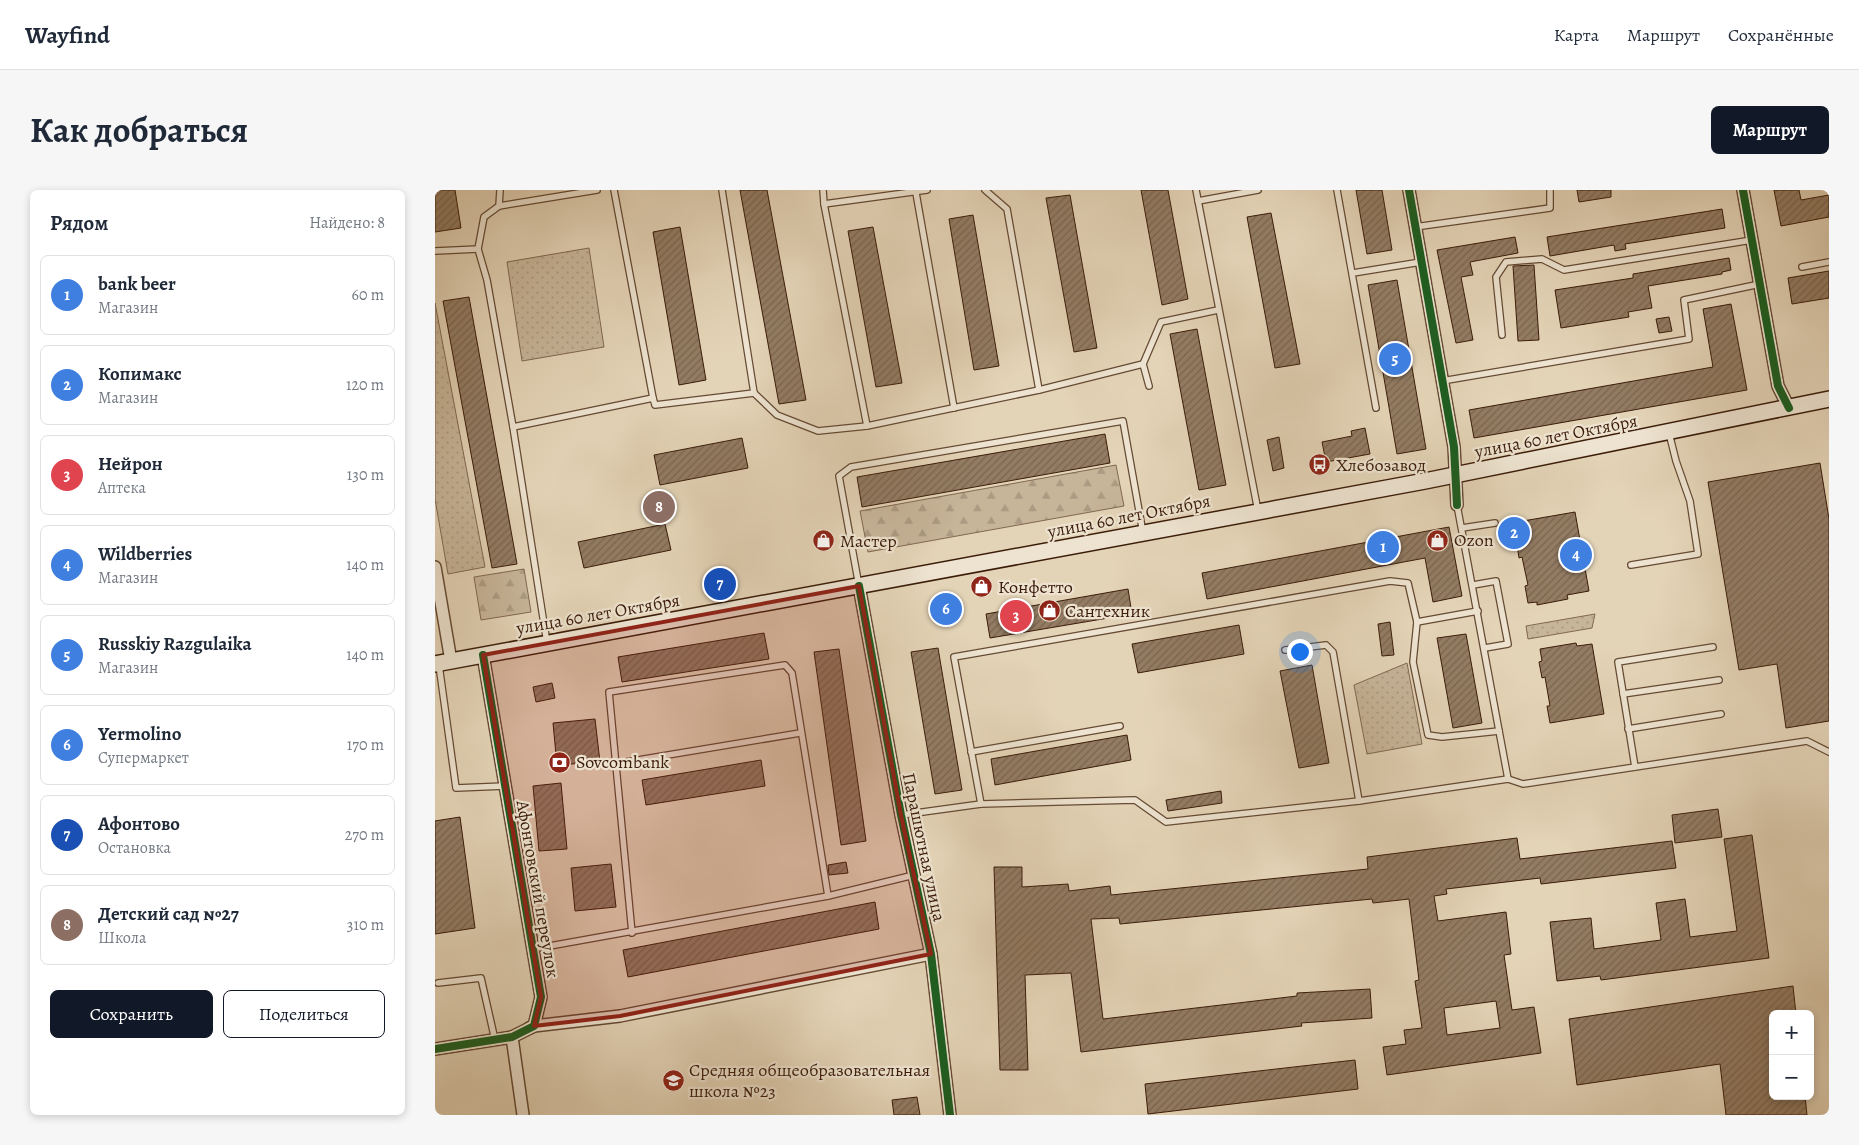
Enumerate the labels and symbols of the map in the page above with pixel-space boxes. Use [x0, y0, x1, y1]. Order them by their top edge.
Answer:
pin: 5 [1379, 340, 1411, 378]
street label: улица 60 лет Октября [1472, 408, 1639, 464]
bus stop icon: Хлебозавод [1308, 453, 1332, 477]
place label: Хлебозавод [1336, 453, 1426, 477]
pin: 8 [643, 488, 675, 526]
street label: улица 60 лет Октября [1045, 488, 1212, 544]
pin: 2 [1498, 514, 1530, 552]
pin: 1 [1367, 528, 1399, 566]
shop icon: Ozon [1426, 528, 1450, 552]
place label: Ozon [1454, 528, 1494, 552]
shop icon: Мастер [812, 529, 836, 553]
place label: Мастер [840, 529, 897, 553]
pin: 4 [1560, 536, 1592, 574]
pin: 7 [704, 565, 736, 603]
shop icon: Конфетто [970, 575, 994, 599]
place label: Конфетто [998, 575, 1073, 599]
street label: улица 60 лет Октября [513, 588, 682, 640]
pin: 6 [930, 590, 962, 628]
pin: 3 [1000, 597, 1032, 635]
shop icon: Сантехник [1037, 599, 1061, 623]
place label: Сантехник [1065, 599, 1150, 623]
your location [1287, 639, 1313, 665]
bank icon: Sovcombank [548, 750, 572, 774]
place label: Sovcombank [576, 750, 669, 774]
street label: Парашютная улица [897, 770, 952, 924]
street label: Афонтовский переулок [510, 797, 565, 980]
place label: Средняя общеобразовательная школа №23 [689, 1058, 930, 1103]
school or university icon: Средняя общеобразовательная школа №23 [661, 1068, 685, 1092]

